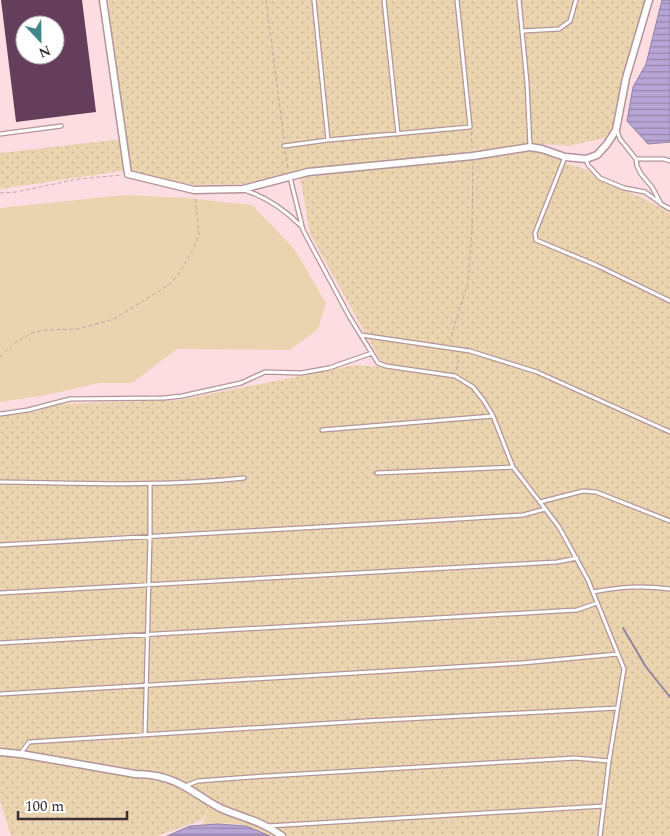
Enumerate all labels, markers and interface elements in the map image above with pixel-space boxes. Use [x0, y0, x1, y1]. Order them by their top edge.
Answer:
north arrow [15, 15, 65, 65]
text: N [35, 40, 54, 63]
scale bar [18, 788, 126, 820]
text: 100 m [25, 795, 64, 818]

